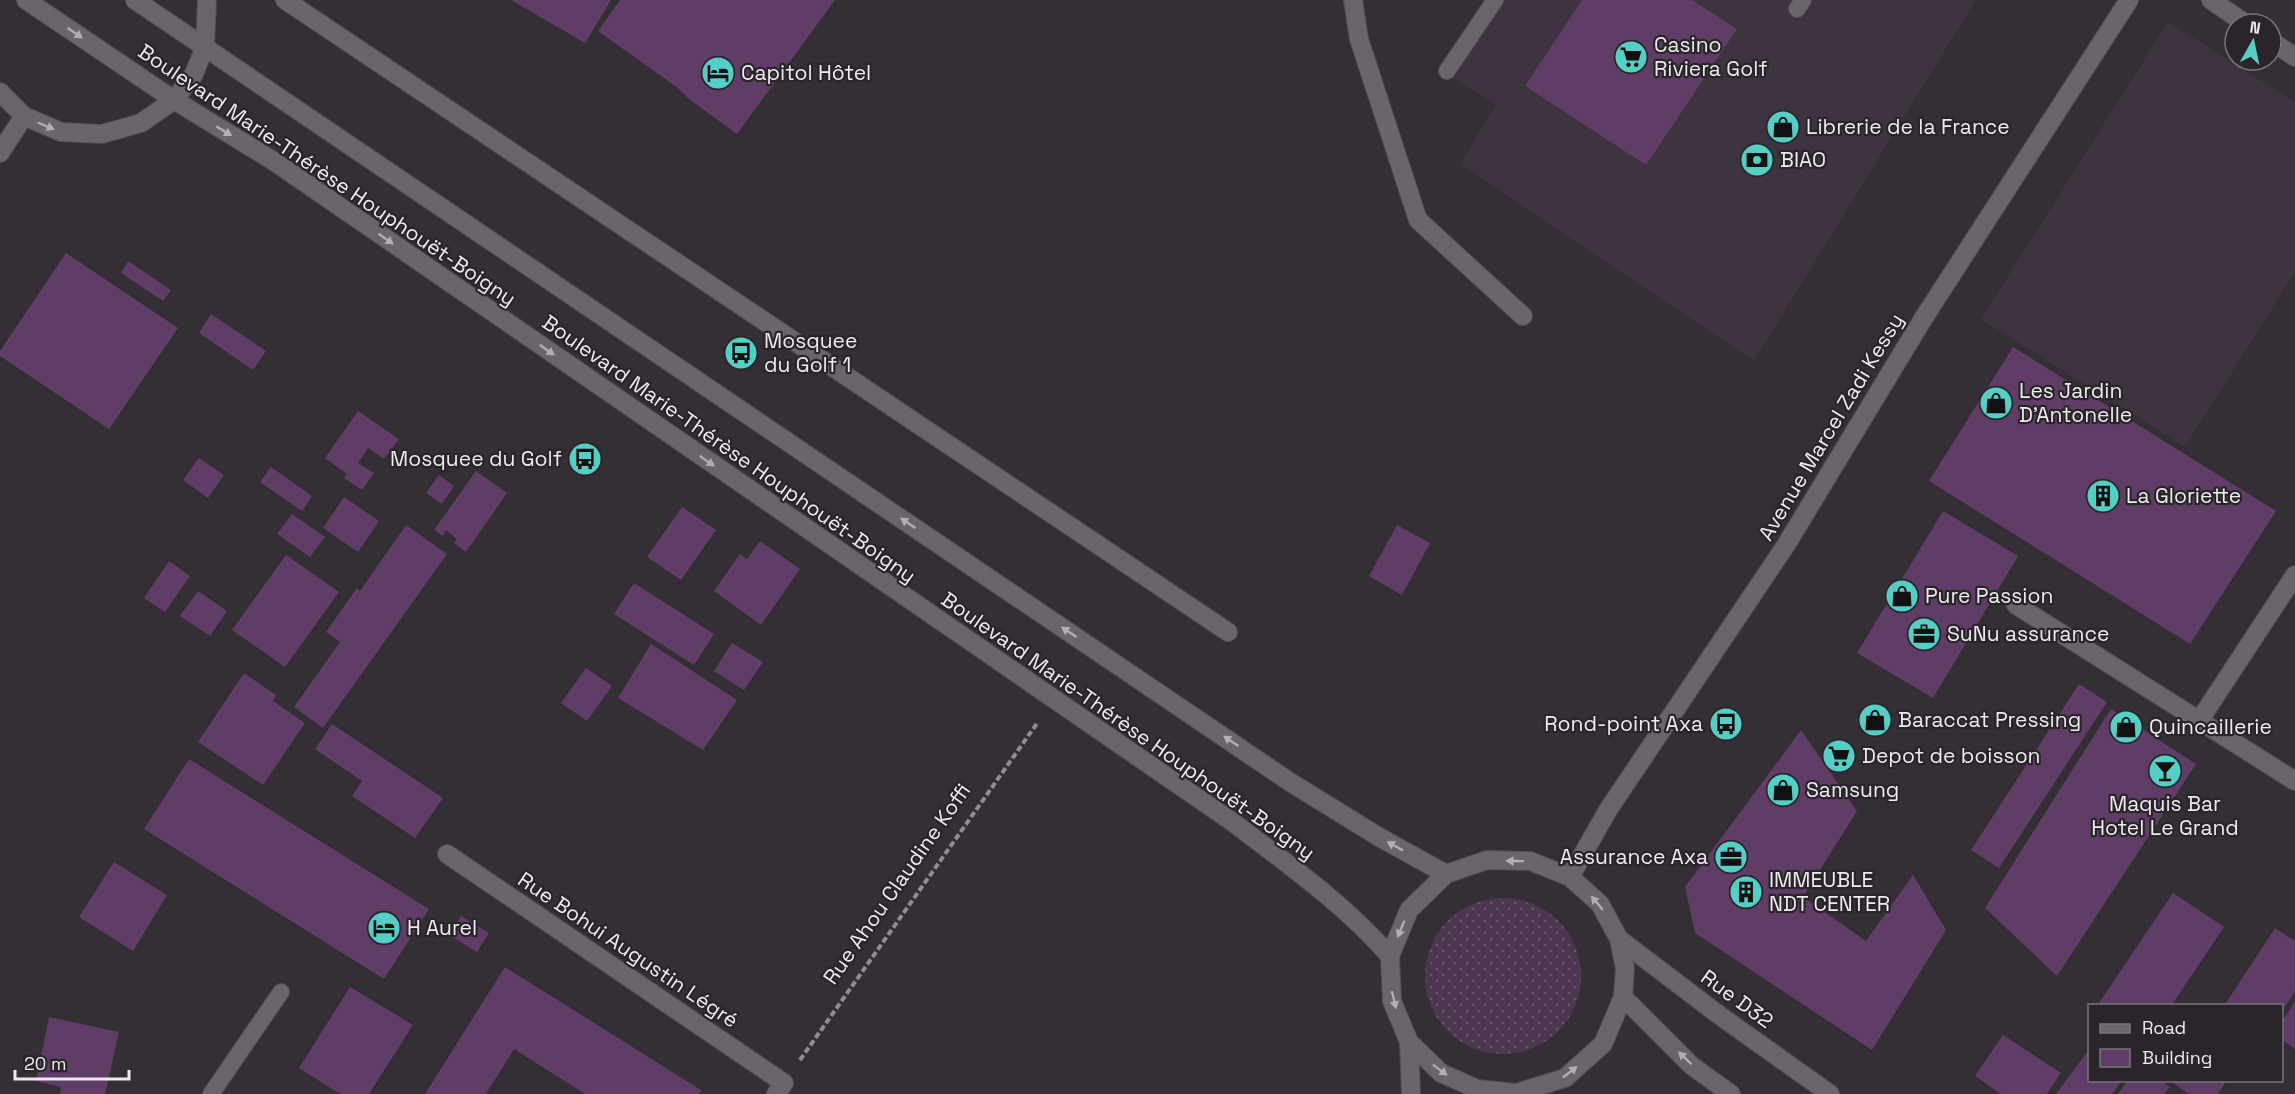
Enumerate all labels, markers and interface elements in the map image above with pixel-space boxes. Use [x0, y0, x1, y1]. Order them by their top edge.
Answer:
north arrow [2223, 12, 2283, 72]
text: N [2248, 16, 2262, 39]
one-way arrow [66, 27, 83, 38]
place label: Casino Riviera Golf [1654, 31, 1768, 82]
street label: Boulevard Marie-Thérèse Houphouët-Boigny [133, 38, 521, 312]
supermarket icon: Casino Riviera Golf [1613, 39, 1649, 75]
hotel icon: Capitol Hôtel [700, 55, 736, 91]
place label: Capitol Hôtel [741, 59, 871, 86]
shop icon: Librerie de la France [1765, 109, 1801, 145]
place label: Librerie de la France [1806, 113, 2010, 140]
one-way arrow [38, 121, 56, 131]
one-way arrow [216, 125, 232, 136]
bank icon: BIAO [1739, 142, 1775, 178]
place label: BIAO [1780, 146, 1826, 173]
one-way arrow [378, 233, 394, 245]
street label: Boulevard Marie-Thérèse Houphouët-Boigny [537, 308, 921, 589]
street label: Avenue Marcel Zadi Kessy [1752, 308, 1909, 545]
place label: Mosquee du Golf 1 [764, 327, 857, 378]
bus stop icon: Mosquee du Golf 1 [723, 335, 759, 371]
one-way arrow [538, 344, 554, 356]
place label: Les Jardin D'Antonelle [2019, 377, 2132, 428]
shop icon: Les Jardin D'Antonelle [1978, 385, 2014, 421]
bus stop icon: Mosquee du Golf [567, 441, 603, 477]
place label: Mosquee du Golf [390, 445, 562, 472]
one-way arrow [699, 455, 715, 466]
building icon: La Gloriette [2085, 478, 2121, 514]
place label: La Gloriette [2126, 482, 2241, 509]
one-way arrow [900, 517, 916, 529]
shop icon: Pure Passion [1884, 578, 1920, 614]
place label: Pure Passion [1925, 582, 2053, 609]
street label: Boulevard Marie-Thérèse Houphouët-Boigny [936, 585, 1320, 866]
office icon: SuNu assurance [1906, 616, 1942, 652]
place label: SuNu assurance [1947, 620, 2109, 647]
one-way arrow [1061, 627, 1077, 638]
shop icon: Baraccat Pressing [1857, 702, 1893, 738]
bus stop icon: Rond-point Axa [1708, 706, 1744, 742]
place label: Baraccat Pressing [1898, 706, 2081, 733]
shop icon: Quincaillerie [2108, 709, 2144, 745]
place label: Rond-point Axa [1544, 710, 1703, 737]
place label: Quincaillerie [2149, 713, 2272, 740]
one-way arrow [1222, 736, 1239, 747]
supermarket icon: Depot de boisson [1821, 738, 1857, 774]
place label: Depot de boisson [1862, 742, 2041, 769]
bar icon: Maquis Bar Hotel Le Grand [2147, 753, 2183, 789]
shop icon: Samsung [1765, 772, 1801, 808]
place label: Samsung [1806, 776, 1899, 803]
street label: Rue Ahou Claudine Koffi [817, 778, 976, 989]
place label: Maquis Bar Hotel Le Grand [2091, 790, 2239, 841]
office icon: Assurance Axa [1713, 839, 1749, 875]
one-way arrow [1386, 841, 1403, 851]
place label: Assurance Axa [1560, 843, 1708, 870]
one-way arrow [1505, 856, 1524, 865]
street label: Rue Bohui Augustin Légré [513, 866, 744, 1034]
place label: IMMEUBLE NDT CENTER [1769, 866, 1890, 917]
building icon: IMMEUBLE NDT CENTER [1728, 874, 1764, 910]
one-way arrow [1591, 895, 1604, 911]
hotel icon: H Aurel [366, 910, 402, 946]
place label: H Aurel [407, 914, 477, 941]
one-way arrow [1396, 920, 1406, 938]
street label: Rue D32 [1696, 963, 1779, 1034]
one-way arrow [1389, 991, 1399, 1010]
legend [2088, 1004, 2283, 1082]
text: Road [2142, 1016, 2186, 1039]
scale bar [15, 1043, 129, 1081]
text: Building [2142, 1046, 2212, 1069]
text: 20 m [24, 1052, 67, 1075]
one-way arrow [1678, 1052, 1692, 1066]
one-way arrow [1432, 1064, 1448, 1076]
one-way arrow [1562, 1066, 1578, 1078]

